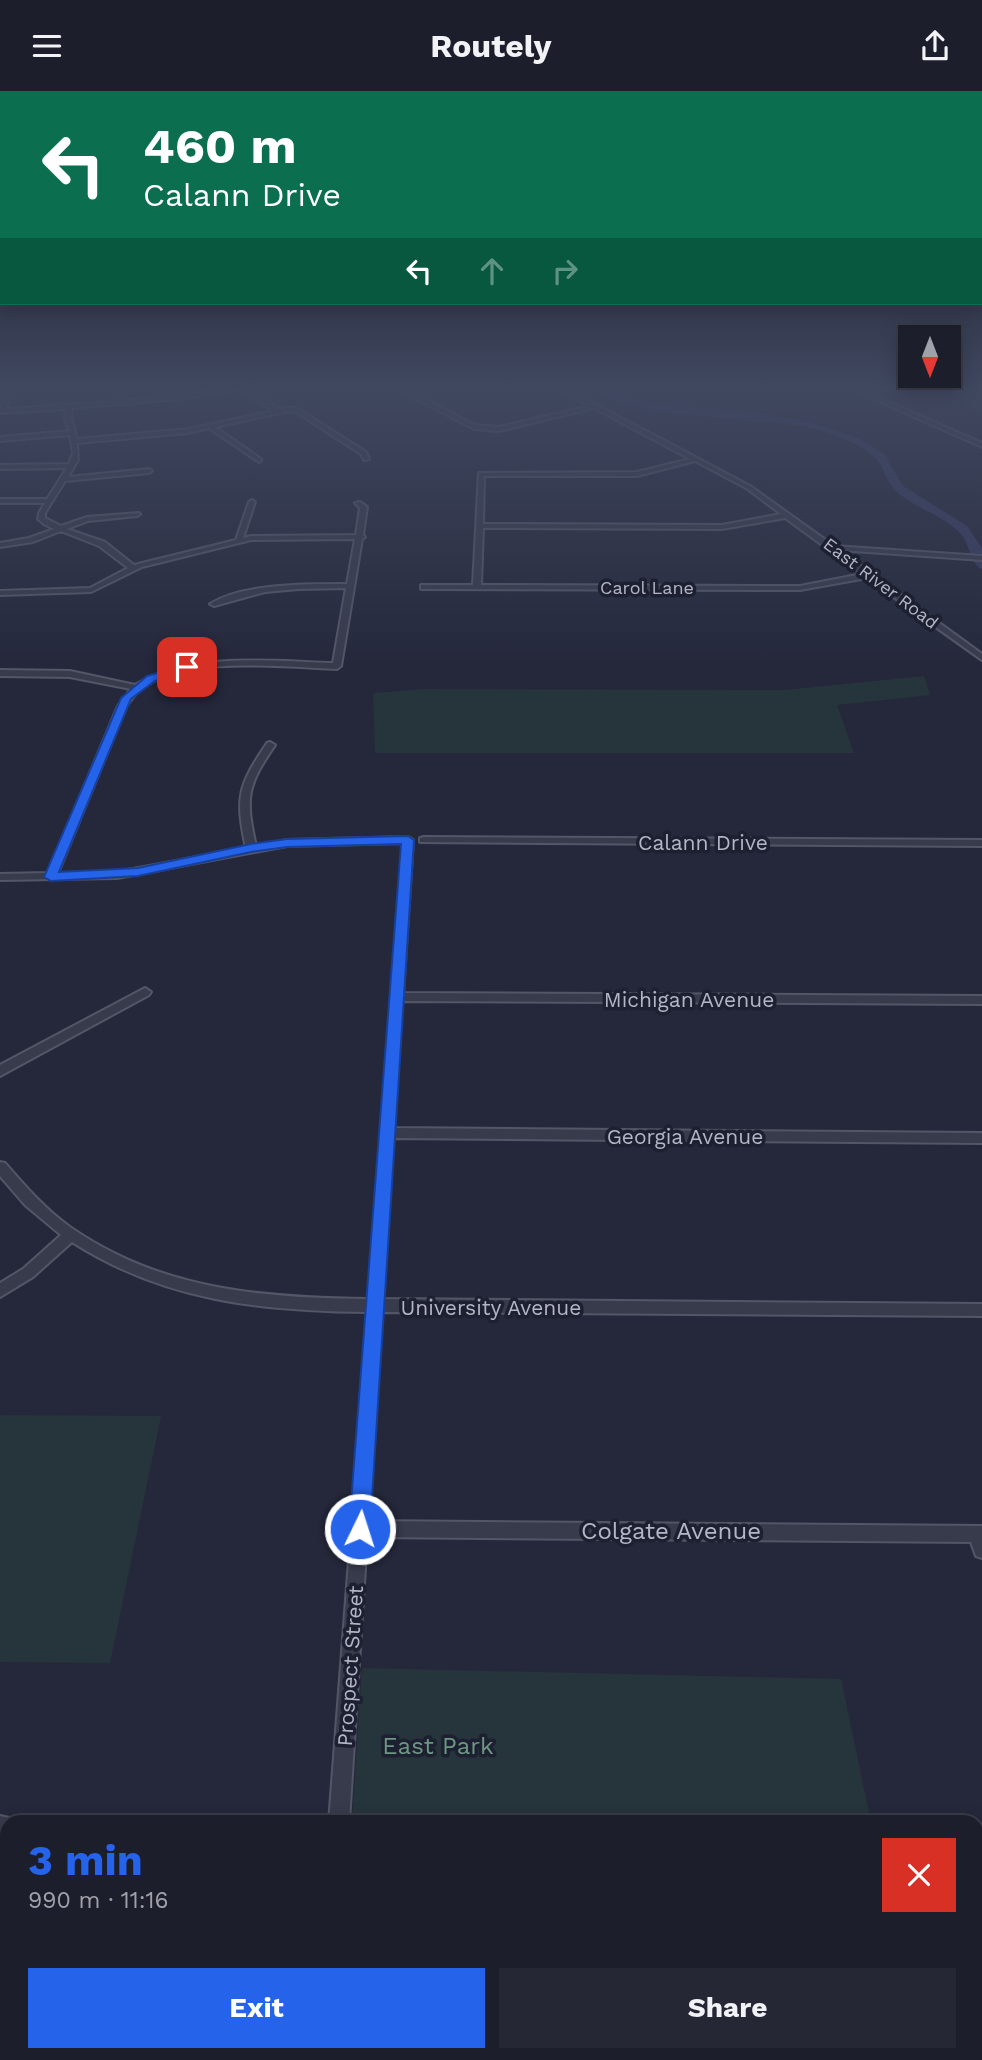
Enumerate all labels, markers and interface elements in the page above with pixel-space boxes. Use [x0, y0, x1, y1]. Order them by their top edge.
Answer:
icon: menu [28, 27, 66, 65]
text: Routely [430, 27, 552, 65]
icon: share [916, 27, 954, 65]
text: 460 m [143, 117, 297, 175]
icon: left [28, 119, 119, 210]
text: Calann Drive [143, 176, 341, 214]
icon: left [400, 252, 438, 290]
icon: ahead [473, 252, 511, 290]
icon: right [546, 252, 584, 290]
north arrow [898, 325, 961, 389]
map controls [898, 325, 961, 388]
street label: East River Road [819, 533, 943, 633]
street label: Carol Lane [600, 577, 694, 598]
pin [157, 637, 217, 697]
icon: arrive [168, 648, 206, 686]
street label: Calann Drive [638, 830, 768, 855]
street label: Michigan Avenue [604, 987, 774, 1012]
street label: Georgia Avenue [607, 1124, 763, 1149]
street label: University Avenue [401, 1295, 581, 1320]
position arrow [323, 1492, 397, 1566]
street label: Colgate Avenue [581, 1517, 761, 1545]
street label: Prospect Street [332, 1585, 368, 1747]
park label: East Park [382, 1732, 494, 1760]
text: 3 min [28, 1836, 143, 1885]
button: close [882, 1838, 956, 1912]
text: 990 m · 11:16 [28, 1887, 169, 1914]
button: Exit [28, 1968, 485, 2048]
button: Share [499, 1968, 956, 2048]

